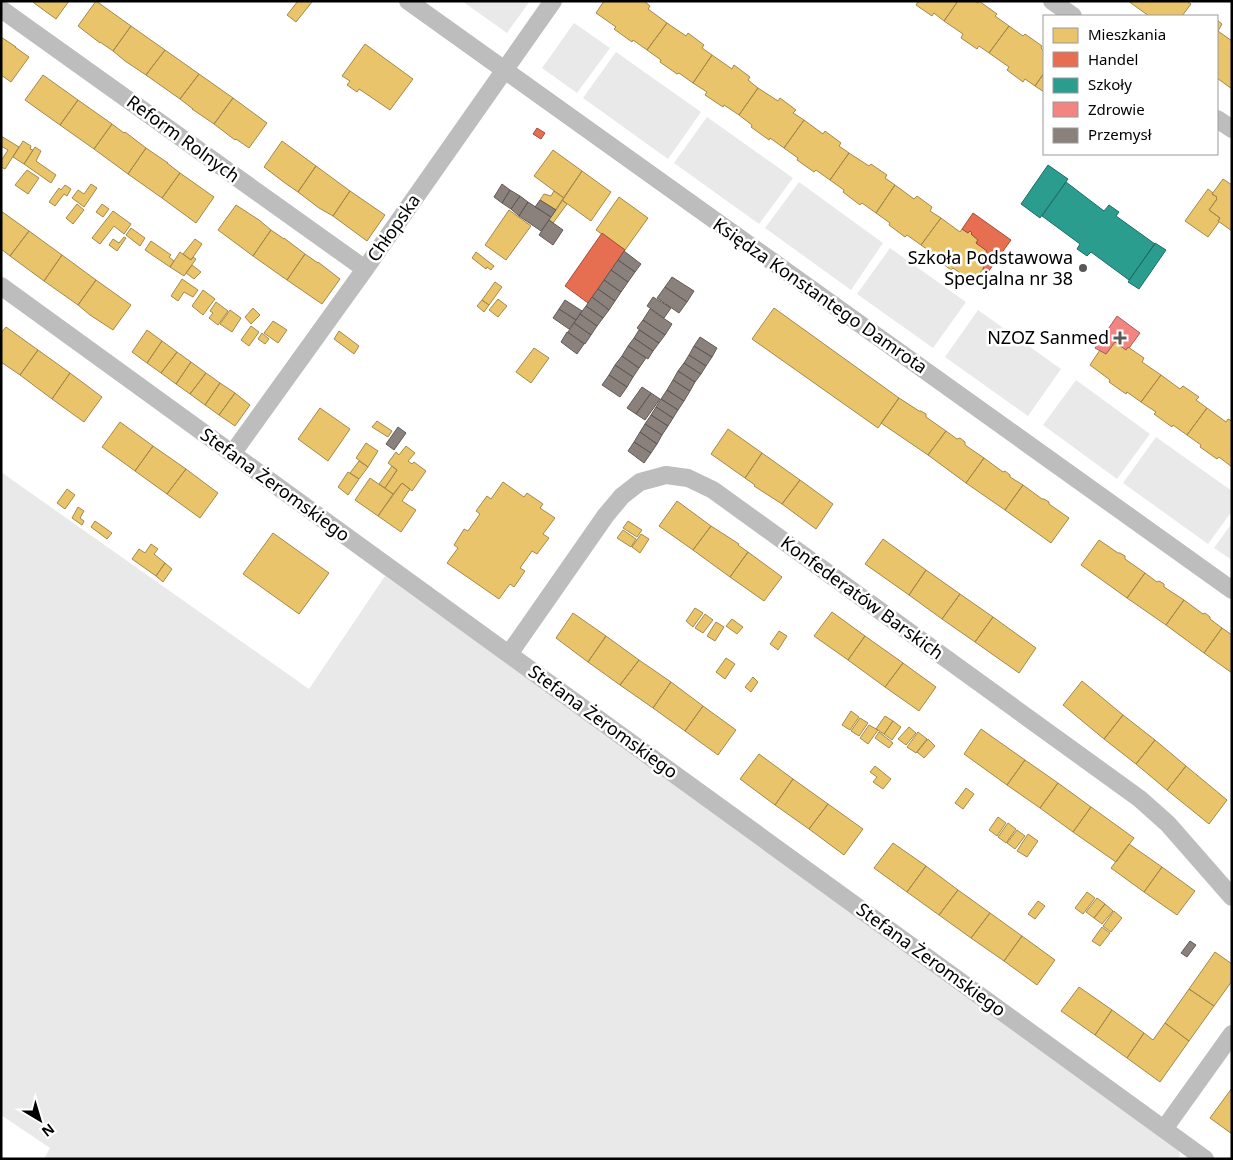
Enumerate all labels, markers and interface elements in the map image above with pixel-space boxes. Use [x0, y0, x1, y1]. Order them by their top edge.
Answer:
legend [1043, 15, 1218, 155]
text: Mieszkania [1088, 24, 1166, 44]
text: Handel [1088, 49, 1138, 69]
text: Szkoły [1088, 74, 1132, 94]
street label: Reform Rolnych [122, 89, 245, 187]
text: Zdrowie [1088, 99, 1145, 119]
text: Przemysł [1088, 124, 1152, 144]
street label: Chłopska [361, 189, 425, 266]
street label: Księdza Konstantego Damrota [709, 212, 932, 379]
place label: Szkoła Podstawowa Specjalna nr 38 [908, 245, 1073, 290]
marker: Szkoła Podstawowa Specjalna nr 38 [1077, 262, 1089, 274]
place label: NZOZ Sanmed [987, 325, 1109, 349]
marker: NZOZ Sanmed [1113, 331, 1127, 345]
street label: Stefana Żeromskiego [196, 422, 355, 546]
street label: Konfederatów Barskich [776, 530, 949, 664]
street label: Stefana Żeromskiego [524, 659, 683, 783]
street label: Stefana Żeromskiego [852, 897, 1011, 1021]
north arrow [15, 1095, 65, 1145]
text: N [38, 1120, 59, 1142]

